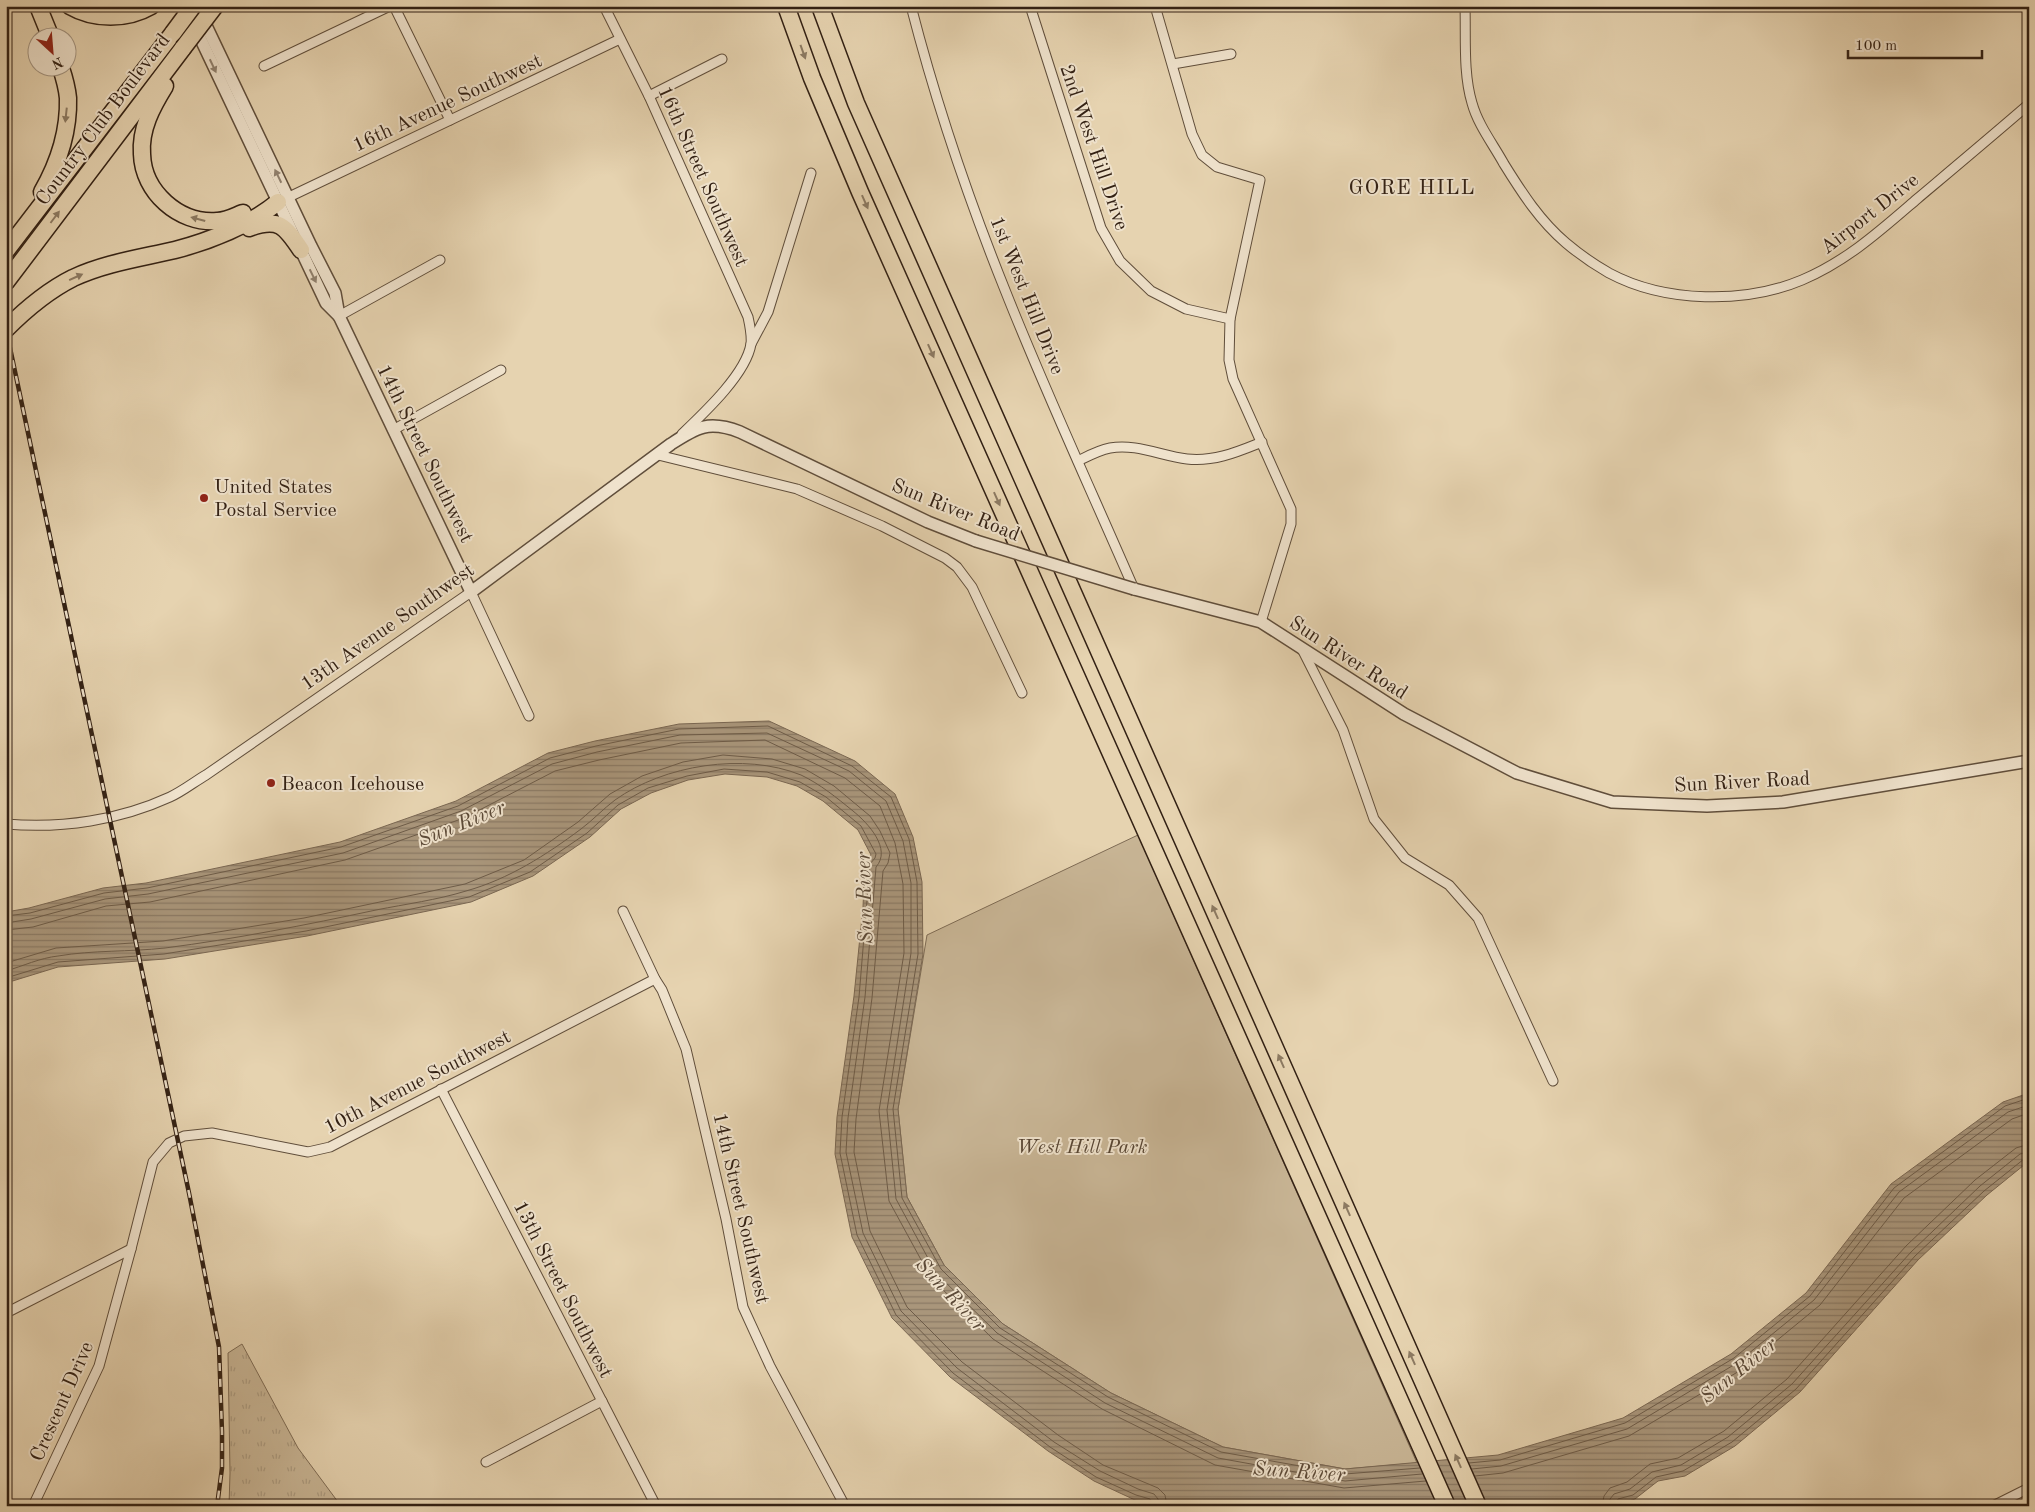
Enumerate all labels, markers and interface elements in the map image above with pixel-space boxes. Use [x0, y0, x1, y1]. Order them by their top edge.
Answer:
north arrow [28, 28, 78, 78]
scale bar [1848, 28, 1981, 60]
street label: Country Club Boulevard [33, 31, 174, 210]
text: 100 m [1855, 39, 1897, 54]
one-way arrow [799, 45, 807, 60]
street label: 16th Avenue Southwest [350, 51, 545, 156]
text: N [49, 54, 65, 72]
one-way arrow [210, 59, 218, 73]
street label: 2nd West Hill Drive [1055, 62, 1131, 233]
street label: 16th Street Southwest [653, 83, 751, 270]
one-way arrow [62, 108, 70, 124]
one-way arrow [274, 169, 282, 183]
street label: Airport Drive [1818, 170, 1923, 259]
district label: GORE HILL [1348, 178, 1476, 199]
one-way arrow [861, 195, 869, 209]
one-way arrow [49, 211, 60, 224]
street label: 1st West Hill Drive [985, 214, 1067, 378]
one-way arrow [191, 215, 206, 223]
one-way arrow [309, 269, 317, 283]
one-way arrow [69, 273, 83, 281]
one-way arrow [928, 344, 936, 358]
street label: 14th Street Southwest [372, 362, 476, 546]
street label: Sun River Road [888, 476, 1022, 546]
place label: United States Postal Service [214, 478, 337, 521]
marker: United States Postal Service [198, 492, 210, 504]
one-way arrow [994, 492, 1002, 506]
street label: 13th Avenue Southwest [298, 560, 478, 695]
street label: Sun River Road [1285, 613, 1411, 704]
street label: Sun River Road [1673, 769, 1811, 797]
place label: Beacon Icehouse [281, 775, 424, 795]
marker: Beacon Icehouse [265, 777, 277, 789]
water label: Sun River [415, 797, 509, 851]
water label: Sun River [853, 850, 878, 945]
one-way arrow [1210, 905, 1218, 919]
street label: 10th Avenue Southwest [322, 1027, 514, 1138]
one-way arrow [1276, 1054, 1284, 1068]
street label: 14th Street Southwest [708, 1111, 772, 1306]
park label: West Hill Park [1016, 1138, 1148, 1158]
street label: 13th Street Southwest [509, 1198, 616, 1382]
one-way arrow [1342, 1202, 1350, 1216]
water label: Sun River [911, 1254, 990, 1337]
water label: Sun River [1696, 1333, 1782, 1408]
street label: Crescent Drive [27, 1339, 98, 1465]
one-way arrow [1408, 1351, 1416, 1365]
one-way arrow [1453, 1454, 1461, 1468]
water label: Sun River [1252, 1459, 1347, 1486]

